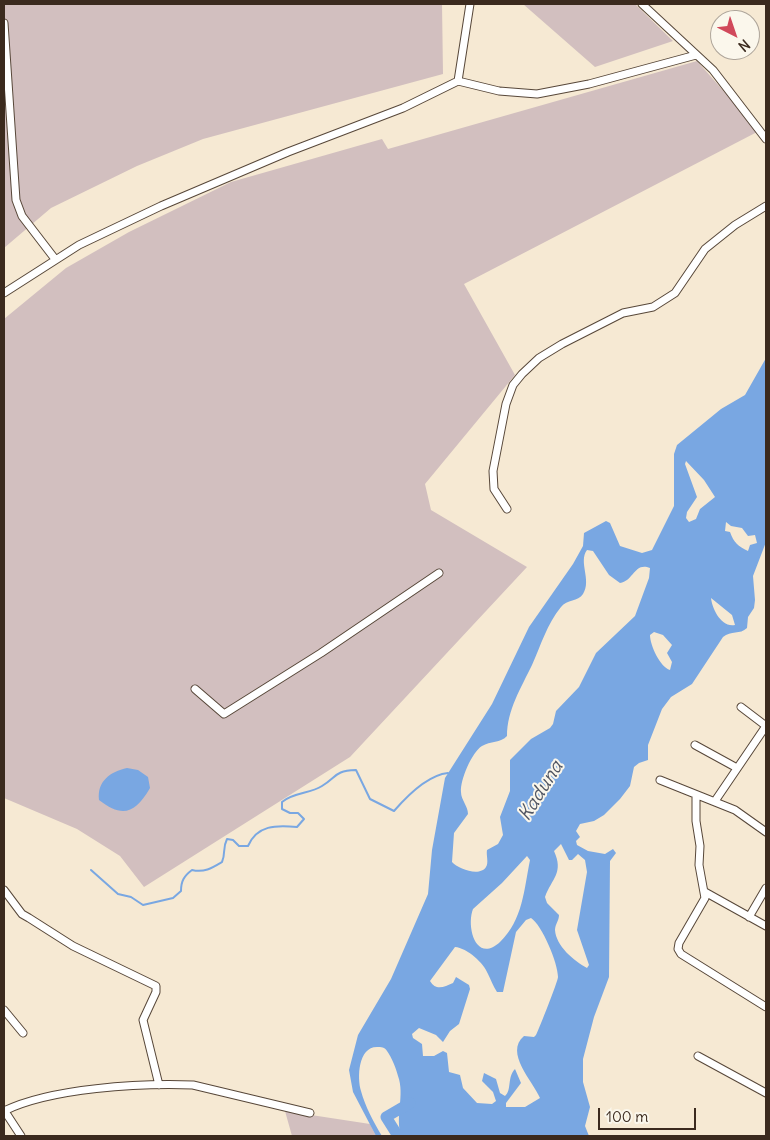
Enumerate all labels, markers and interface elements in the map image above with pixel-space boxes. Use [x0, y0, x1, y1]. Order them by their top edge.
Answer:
north arrow [710, 10, 760, 60]
text: N [735, 36, 754, 56]
water label: Kaduna [514, 757, 568, 825]
scale bar [600, 1098, 698, 1130]
text: 100 m [606, 1107, 648, 1126]

